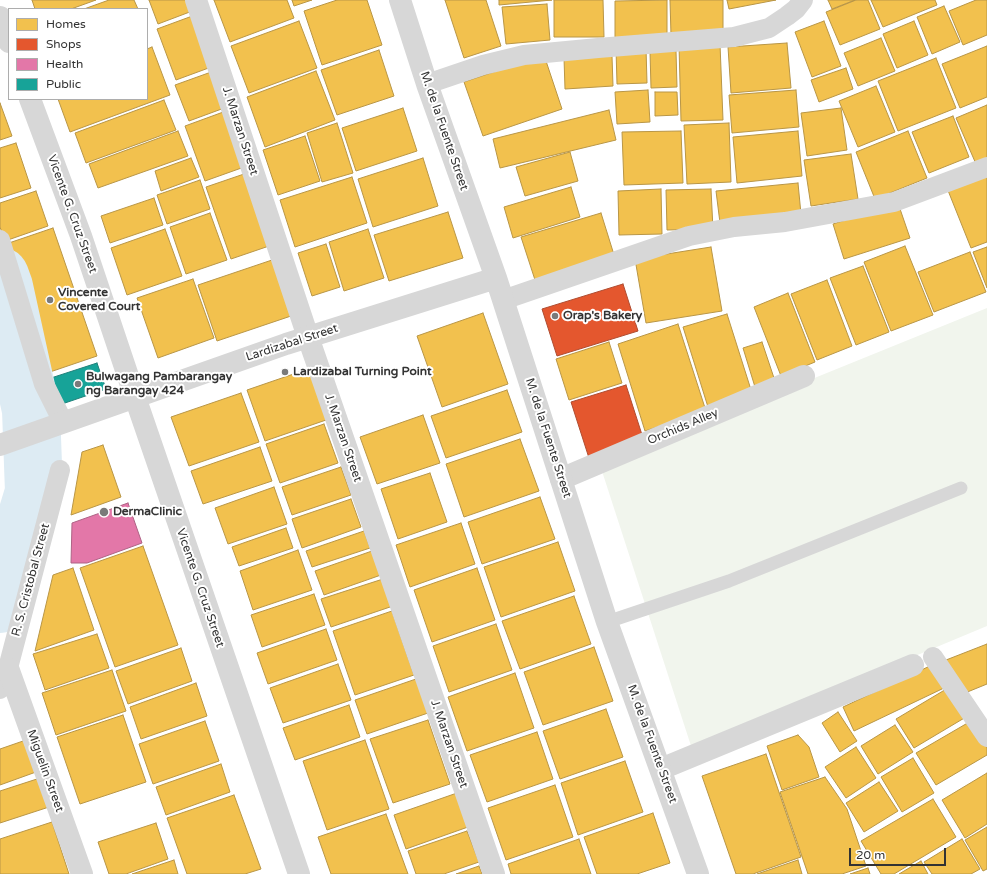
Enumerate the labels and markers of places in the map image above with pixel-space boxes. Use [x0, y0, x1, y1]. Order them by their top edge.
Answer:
place label: Vincente Covered Court [58, 286, 140, 314]
marker: Vincente Covered Court [45, 295, 55, 305]
place label: Orap's Bakery [563, 309, 642, 323]
marker: Orap's Bakery [550, 311, 560, 321]
place label: Lardizabal Turning Point [293, 365, 431, 379]
marker: Lardizabal Turning Point [280, 367, 290, 377]
place label: Bulwagang Pambarangay ng Barangay 424 [86, 370, 232, 398]
marker: Bulwagang Pambarangay ng Barangay 424 [73, 379, 83, 389]
place label: DermaClinic [113, 505, 182, 519]
marker: DermaClinic [98, 506, 110, 518]

